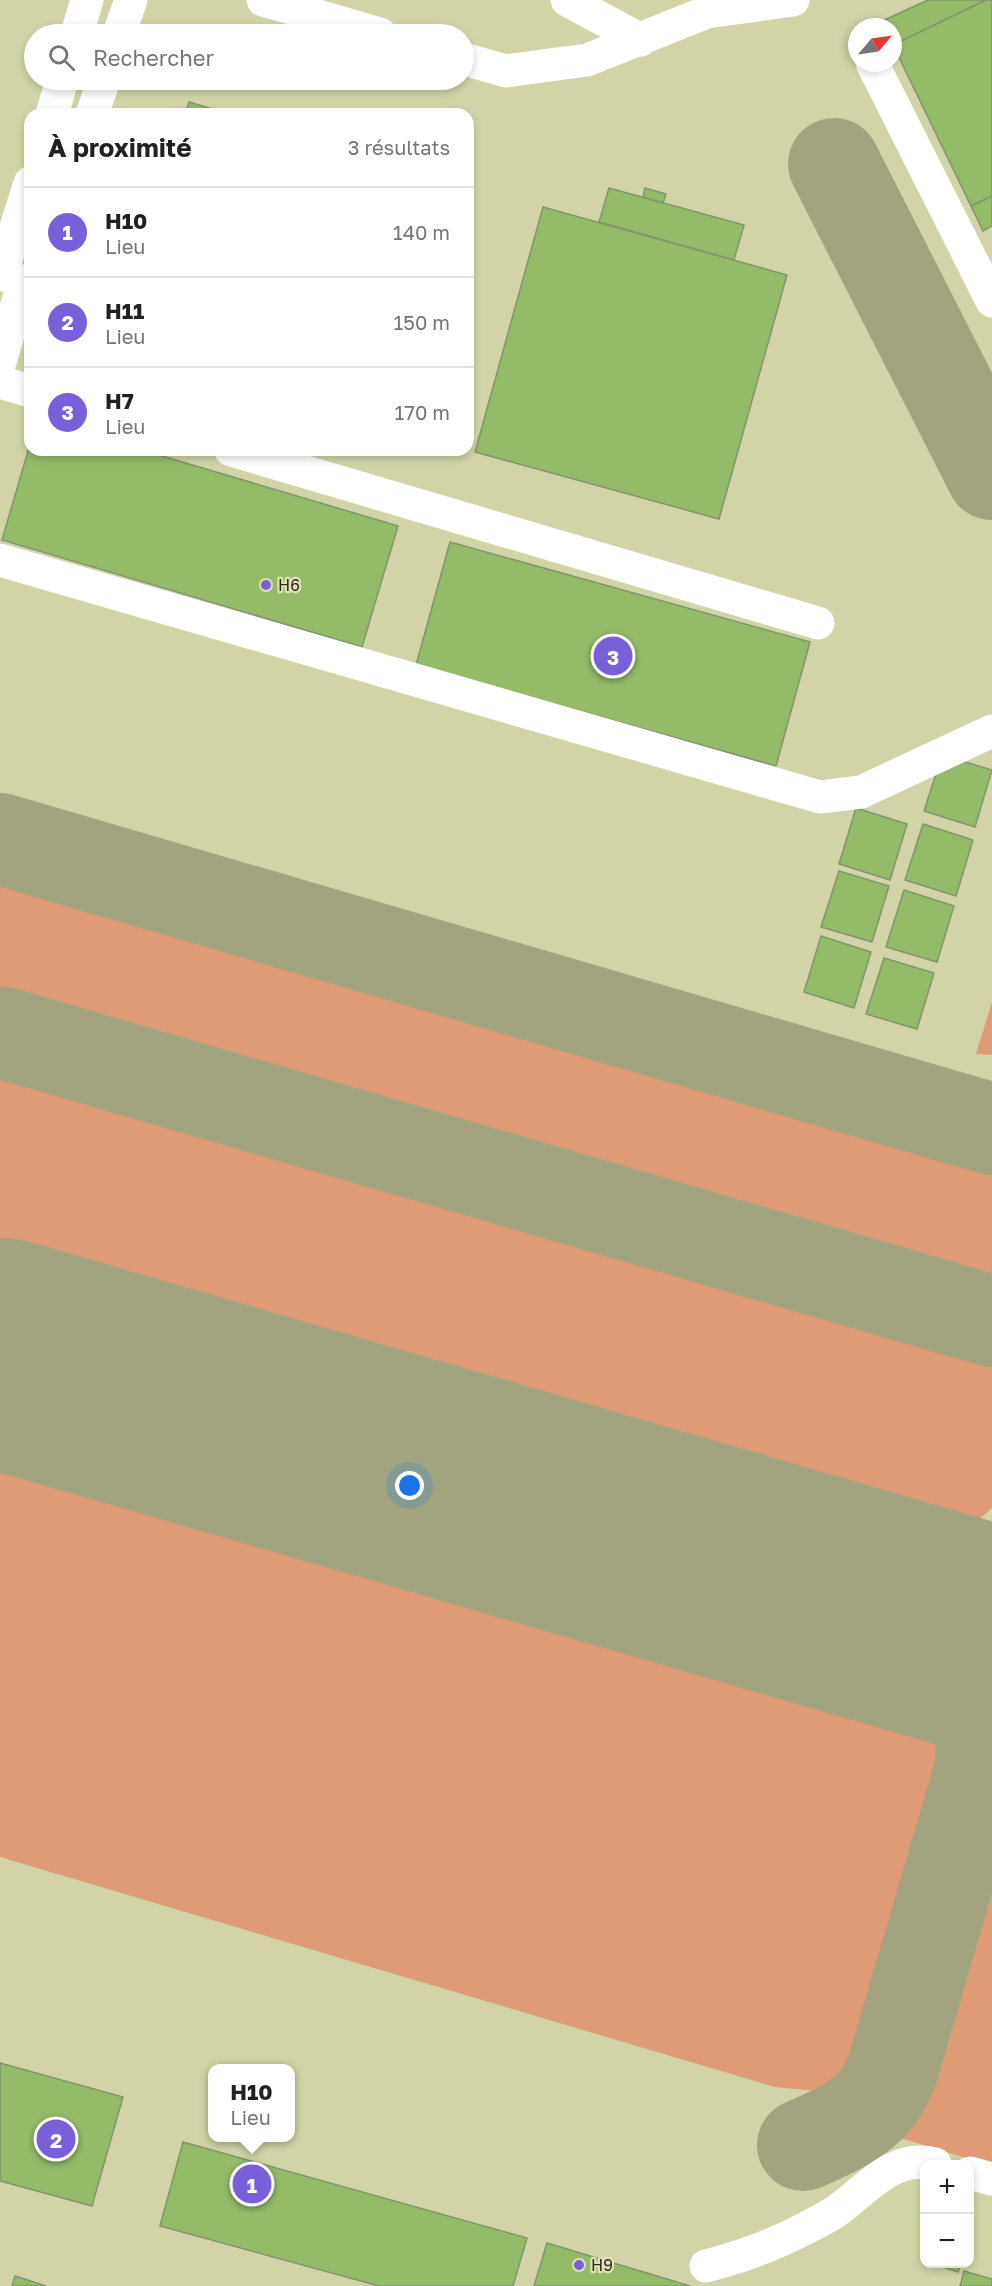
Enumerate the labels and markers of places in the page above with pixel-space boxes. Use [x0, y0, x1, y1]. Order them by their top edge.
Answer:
place label: H6 [278, 575, 300, 595]
marker: H6 [259, 578, 273, 592]
pin: 3 [594, 634, 632, 678]
pin: 2 [36, 2116, 76, 2162]
pin: 1 [232, 2162, 272, 2206]
place label: H9 [591, 2255, 613, 2275]
marker: H9 [572, 2258, 586, 2272]

